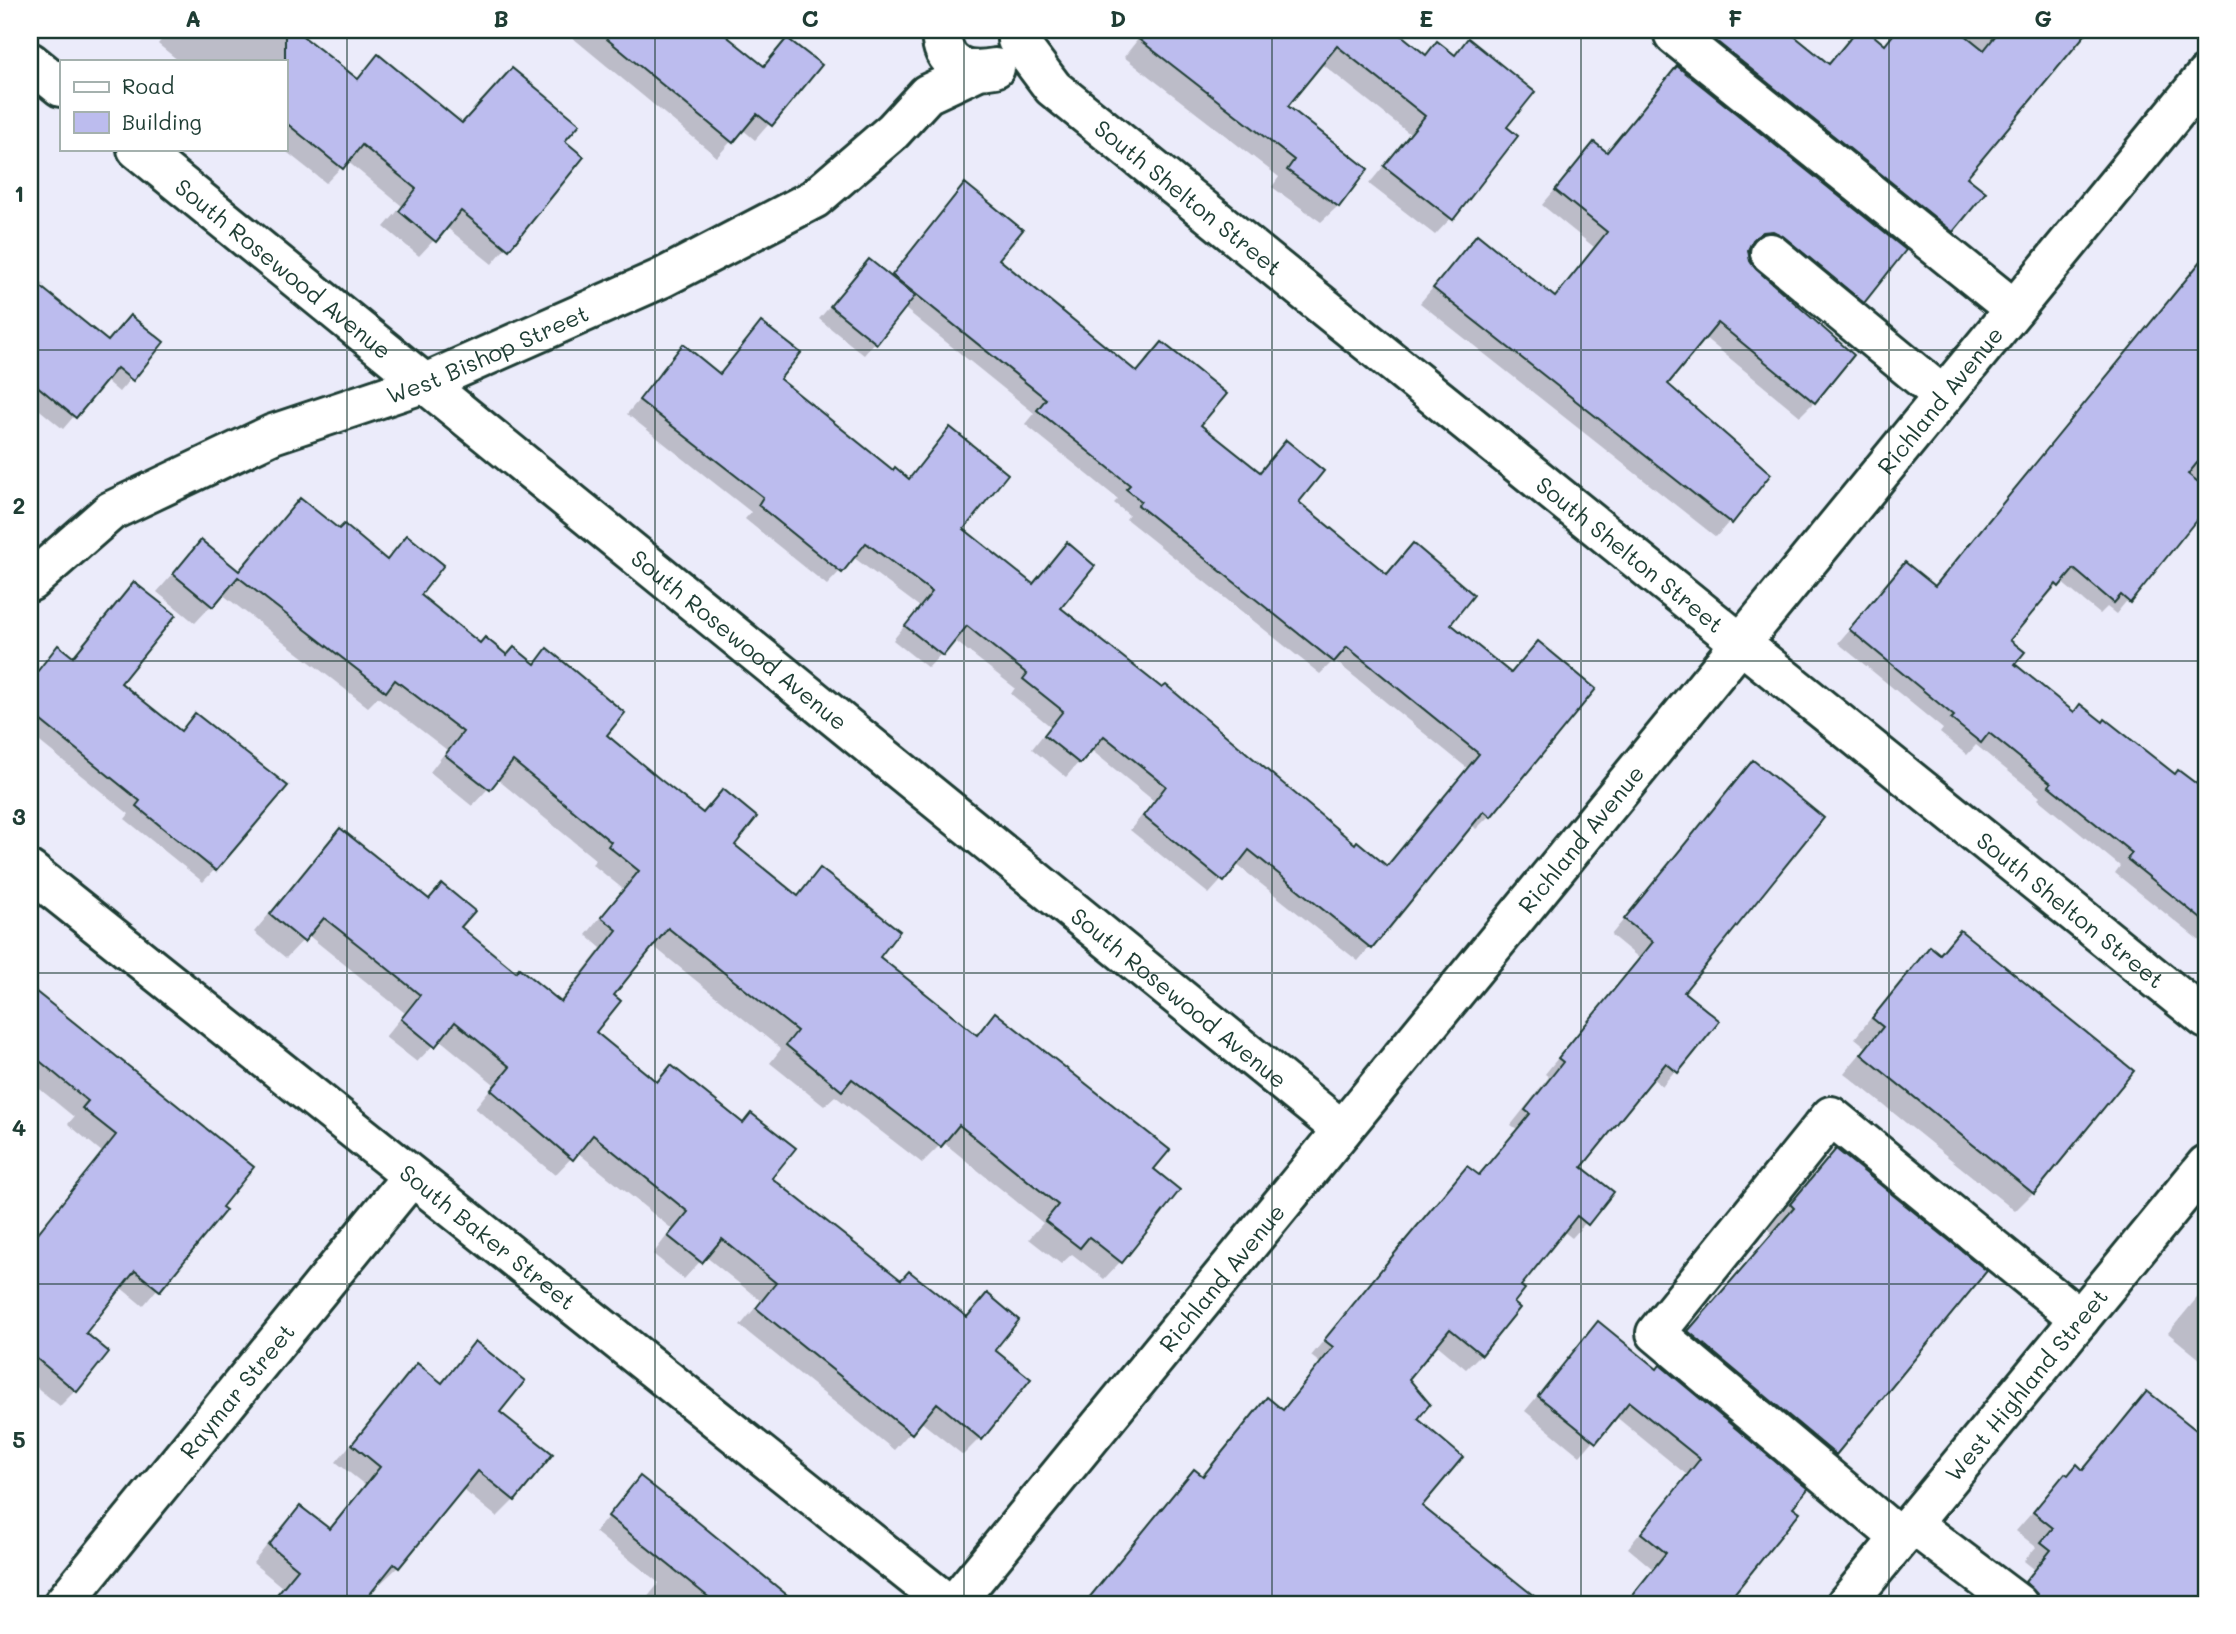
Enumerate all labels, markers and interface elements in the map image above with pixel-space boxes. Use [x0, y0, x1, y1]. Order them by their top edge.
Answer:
text: A [185, 3, 201, 33]
text: B [493, 3, 509, 33]
text: C [801, 3, 819, 33]
text: D [1110, 3, 1126, 33]
text: E [1419, 3, 1433, 33]
text: F [1728, 3, 1742, 33]
text: G [2034, 3, 2052, 33]
legend [60, 60, 287, 150]
text: Road [122, 72, 174, 99]
text: Building [122, 108, 202, 135]
street label: South Shelton Street [1088, 113, 1288, 282]
street label: South Rosewood Avenue [169, 171, 398, 365]
text: 1 [14, 178, 24, 208]
street label: West Bishop Street [382, 298, 593, 410]
street label: Richland Avenue [1870, 320, 2009, 480]
street label: South Shelton Street [1530, 469, 1730, 639]
text: 2 [13, 490, 25, 520]
street label: South Rosewood Avenue [625, 543, 854, 736]
street label: Richland Avenue [1511, 759, 1650, 919]
text: 3 [12, 801, 26, 831]
street label: South Shelton Street [1971, 825, 2171, 995]
street label: South Rosewood Avenue [1065, 901, 1294, 1094]
text: 4 [12, 1112, 26, 1142]
street label: South Baker Street [394, 1157, 582, 1316]
street label: Richland Avenue [1152, 1197, 1291, 1358]
street label: West Highland Street [1938, 1282, 2114, 1487]
street label: Raymar Street [173, 1317, 301, 1465]
text: 5 [12, 1424, 26, 1454]

